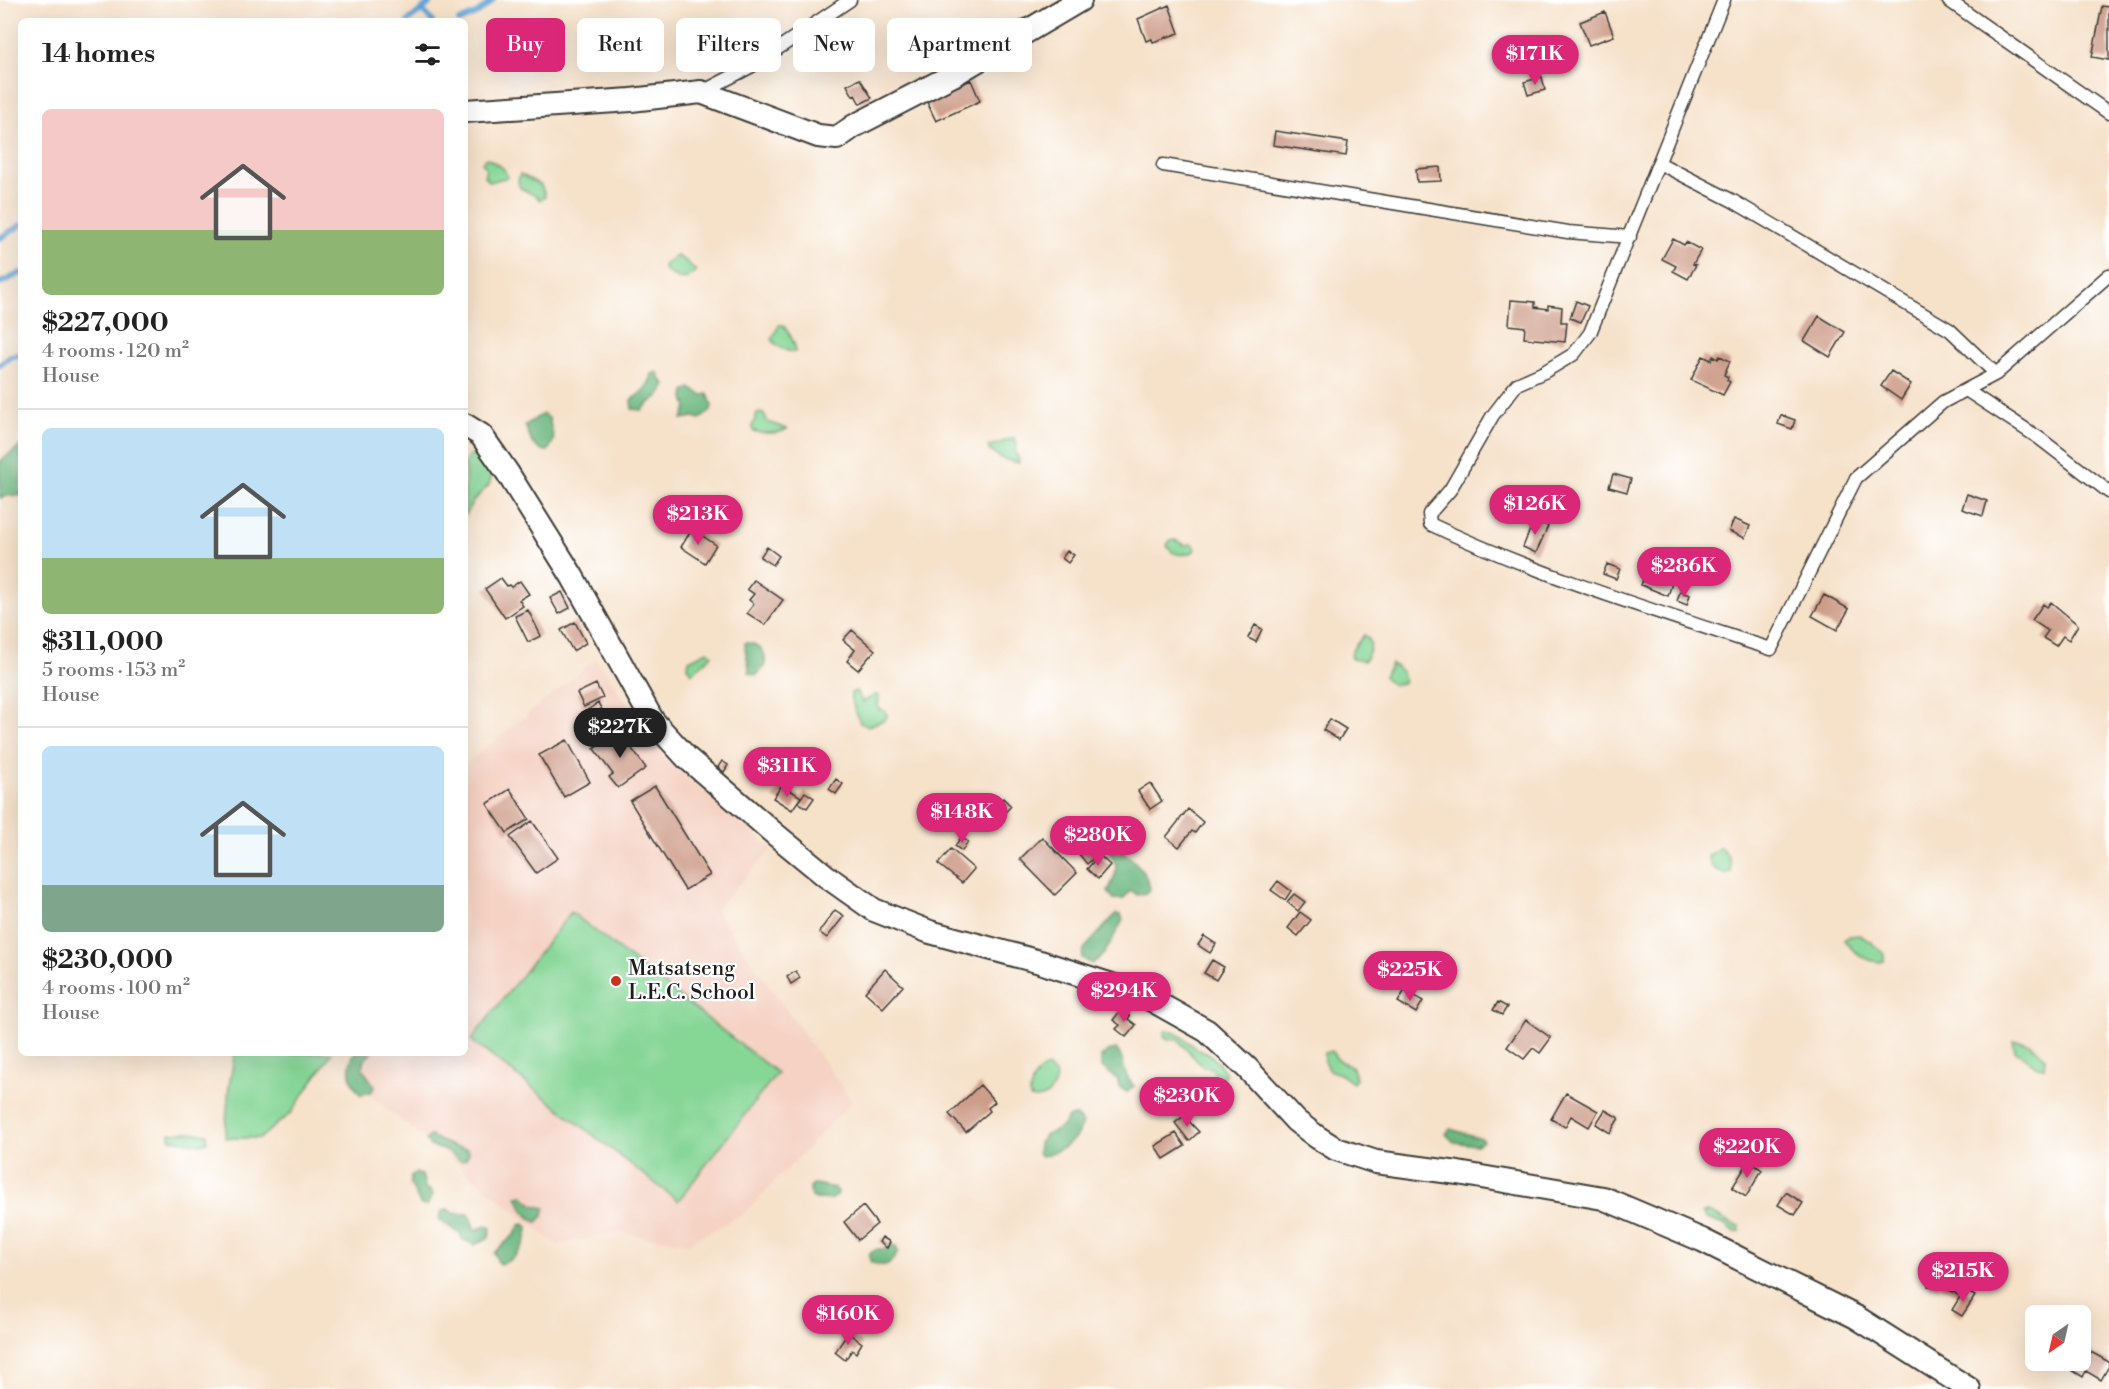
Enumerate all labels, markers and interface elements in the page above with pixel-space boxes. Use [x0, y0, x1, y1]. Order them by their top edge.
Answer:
chip: Buy [486, 18, 565, 72]
chip: Rent [577, 18, 664, 72]
chip: Filters [676, 18, 781, 72]
chip: New [793, 18, 875, 72]
chip: Apartment [887, 18, 1032, 72]
pin: $171K [1493, 35, 1577, 86]
text: 14 homes [42, 38, 155, 70]
icon: filters [411, 38, 444, 71]
text: $171K [1506, 42, 1564, 67]
icon: home [189, 148, 297, 256]
text: $227,000 [42, 307, 169, 339]
text: 4 rooms · 120 m² [42, 339, 189, 364]
text: House [42, 364, 100, 389]
icon: home [189, 467, 297, 575]
pin: $126K [1493, 485, 1577, 536]
text: $126K [1503, 492, 1567, 517]
pin: $213K [656, 495, 740, 546]
text: $213K [667, 502, 729, 527]
pin: $286K [1642, 547, 1726, 598]
text: $286K [1651, 554, 1717, 579]
text: $311,000 [42, 626, 163, 658]
text: 5 rooms · 153 m² [42, 658, 185, 683]
text: House [42, 683, 100, 708]
pin: $227K [578, 708, 662, 759]
text: $227K [588, 715, 652, 740]
pin: $311K [745, 747, 829, 798]
text: $311K [757, 754, 817, 779]
icon: home [189, 785, 297, 893]
pin: $148K [920, 793, 1004, 844]
text: $148K [931, 800, 993, 825]
pin: $280K [1056, 816, 1140, 867]
text: $280K [1064, 823, 1132, 848]
text: $230,000 [42, 944, 173, 976]
pin: $225K [1368, 951, 1452, 1002]
place label: Matsatseng L.E.C. School [628, 956, 755, 1006]
text: $225K [1377, 958, 1443, 983]
pin: $294K [1082, 972, 1166, 1023]
marker: Matsatseng L.E.C. School [609, 974, 623, 988]
text: 4 rooms · 100 m² [42, 976, 190, 1001]
text: $294K [1091, 979, 1157, 1004]
text: House [42, 1001, 100, 1026]
pin: $230K [1145, 1077, 1229, 1128]
text: $230K [1153, 1084, 1221, 1109]
pin: $220K [1705, 1128, 1789, 1179]
text: $220K [1713, 1135, 1781, 1160]
pin: $215K [1921, 1252, 2005, 1303]
text: $215K [1932, 1259, 1994, 1284]
pin: $160K [806, 1295, 890, 1346]
text: $160K [816, 1302, 880, 1327]
north arrow [2025, 1305, 2091, 1371]
map controls [2025, 1305, 2091, 1371]

